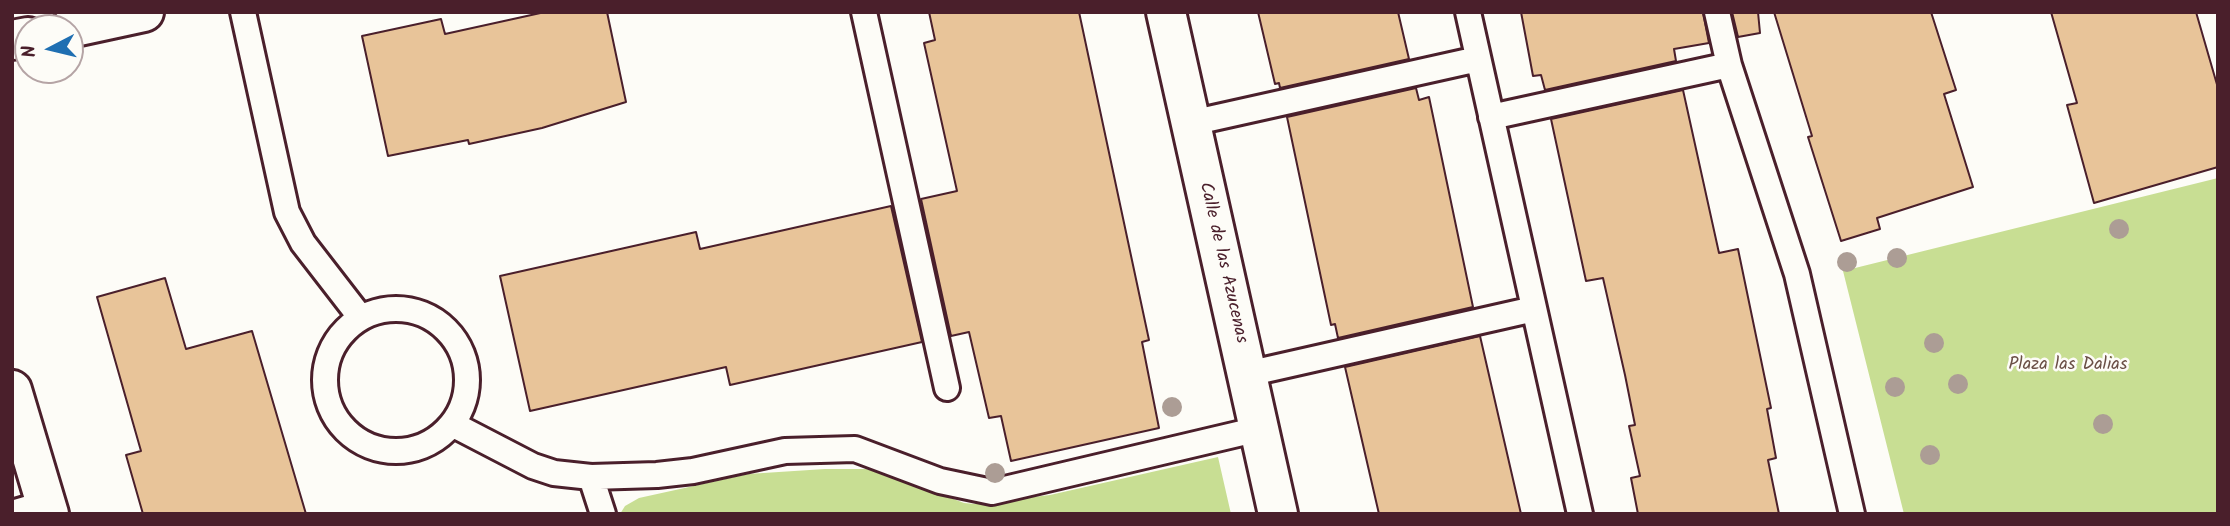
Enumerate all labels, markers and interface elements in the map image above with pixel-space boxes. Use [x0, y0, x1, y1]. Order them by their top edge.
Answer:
north arrow [14, 14, 84, 84]
text: N [15, 44, 46, 59]
street label: Calle de las Azucenas [1193, 180, 1251, 346]
park label: Plaza las Dalias [2009, 355, 2127, 377]

